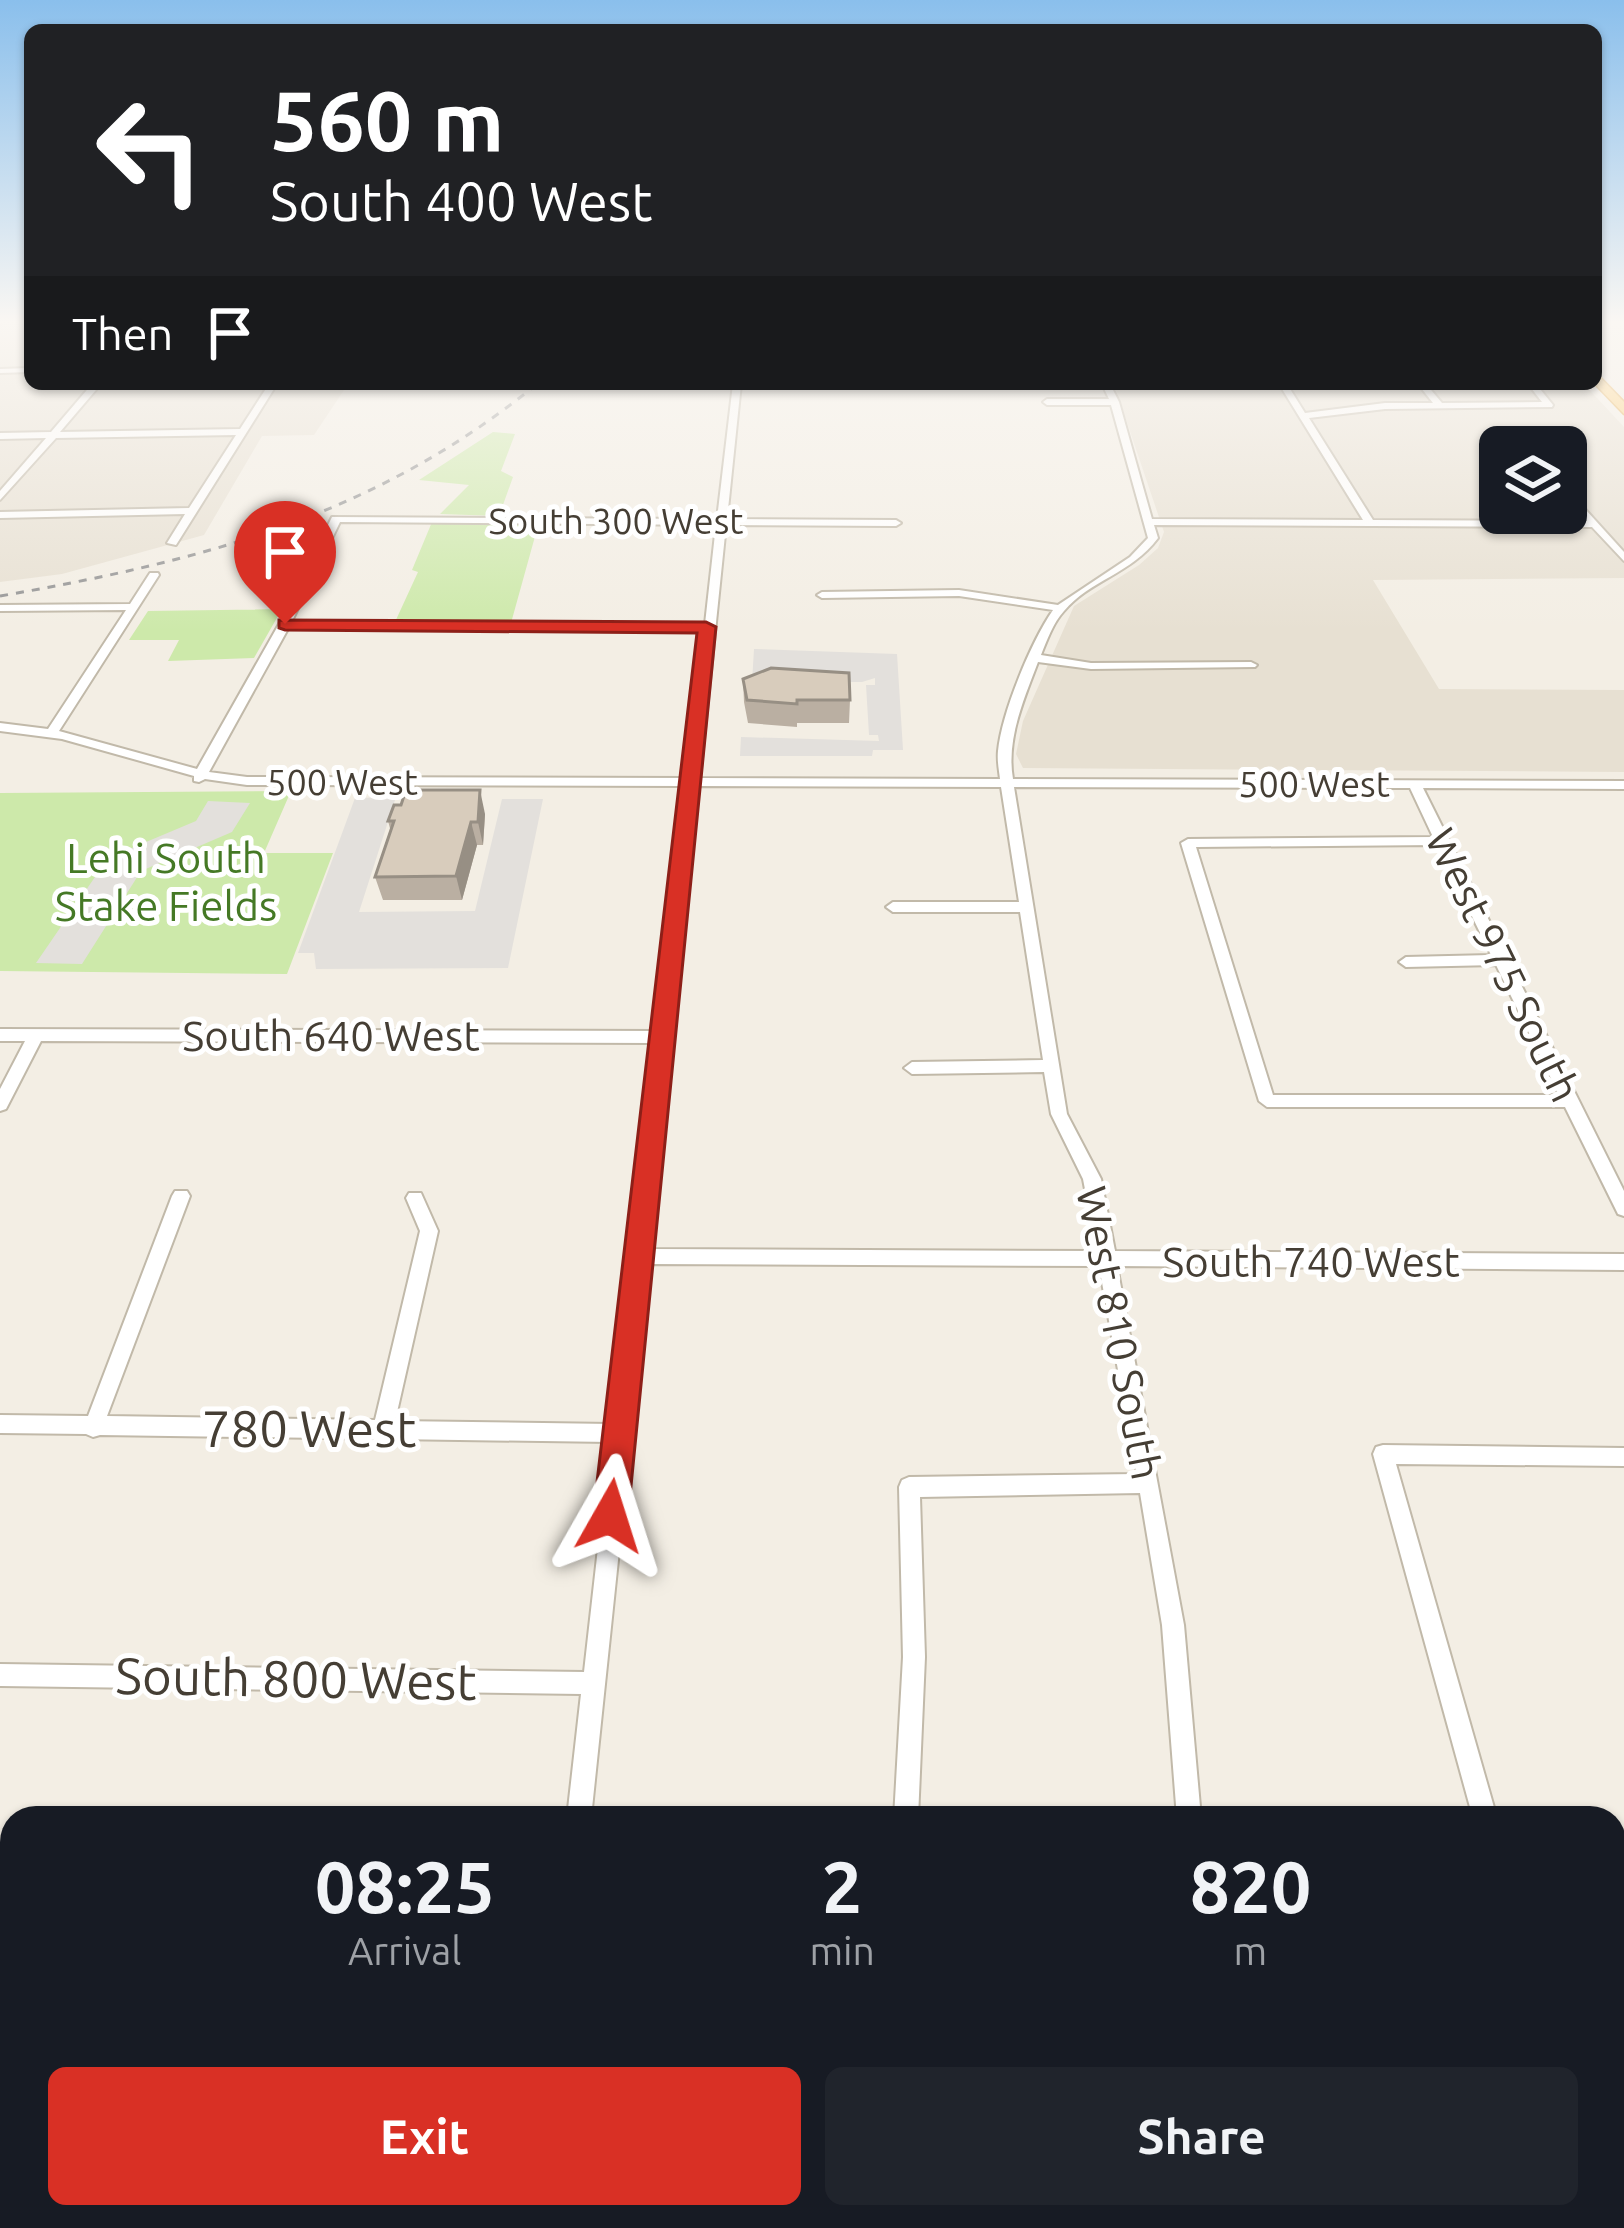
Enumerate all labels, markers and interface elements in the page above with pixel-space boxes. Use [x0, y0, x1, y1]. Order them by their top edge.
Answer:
icon: left [72, 72, 228, 228]
text: 560 m [270, 73, 504, 167]
text: South 400 West [270, 171, 652, 231]
icon: arrive [197, 300, 263, 366]
text: Then [72, 308, 173, 359]
map controls [1479, 426, 1587, 534]
button: layers [1479, 426, 1587, 534]
street label: South 300 West [489, 500, 744, 541]
pin [234, 501, 336, 624]
icon: arrive [252, 519, 318, 585]
street label: 500 West [266, 761, 418, 802]
street label: 500 West [1238, 763, 1390, 804]
street label: West 975 South [1417, 821, 1590, 1109]
park label: Lehi South Stake Fields [55, 834, 277, 929]
street label: South 640 West [182, 1012, 480, 1059]
street label: West 810 South [1068, 1182, 1171, 1483]
street label: South 740 West [1162, 1238, 1460, 1285]
street label: 780 West [202, 1399, 416, 1457]
position arrow [547, 1453, 673, 1579]
street label: South 800 West [115, 1646, 477, 1710]
text: 08:25 [315, 1846, 495, 1927]
text: 2 [822, 1846, 862, 1927]
text: 820 [1189, 1846, 1311, 1927]
text: Arrival [348, 1929, 462, 1972]
text: min [809, 1929, 875, 1972]
text: m [1234, 1929, 1267, 1972]
button: Exit [48, 2067, 801, 2205]
button: Share [825, 2067, 1578, 2205]

